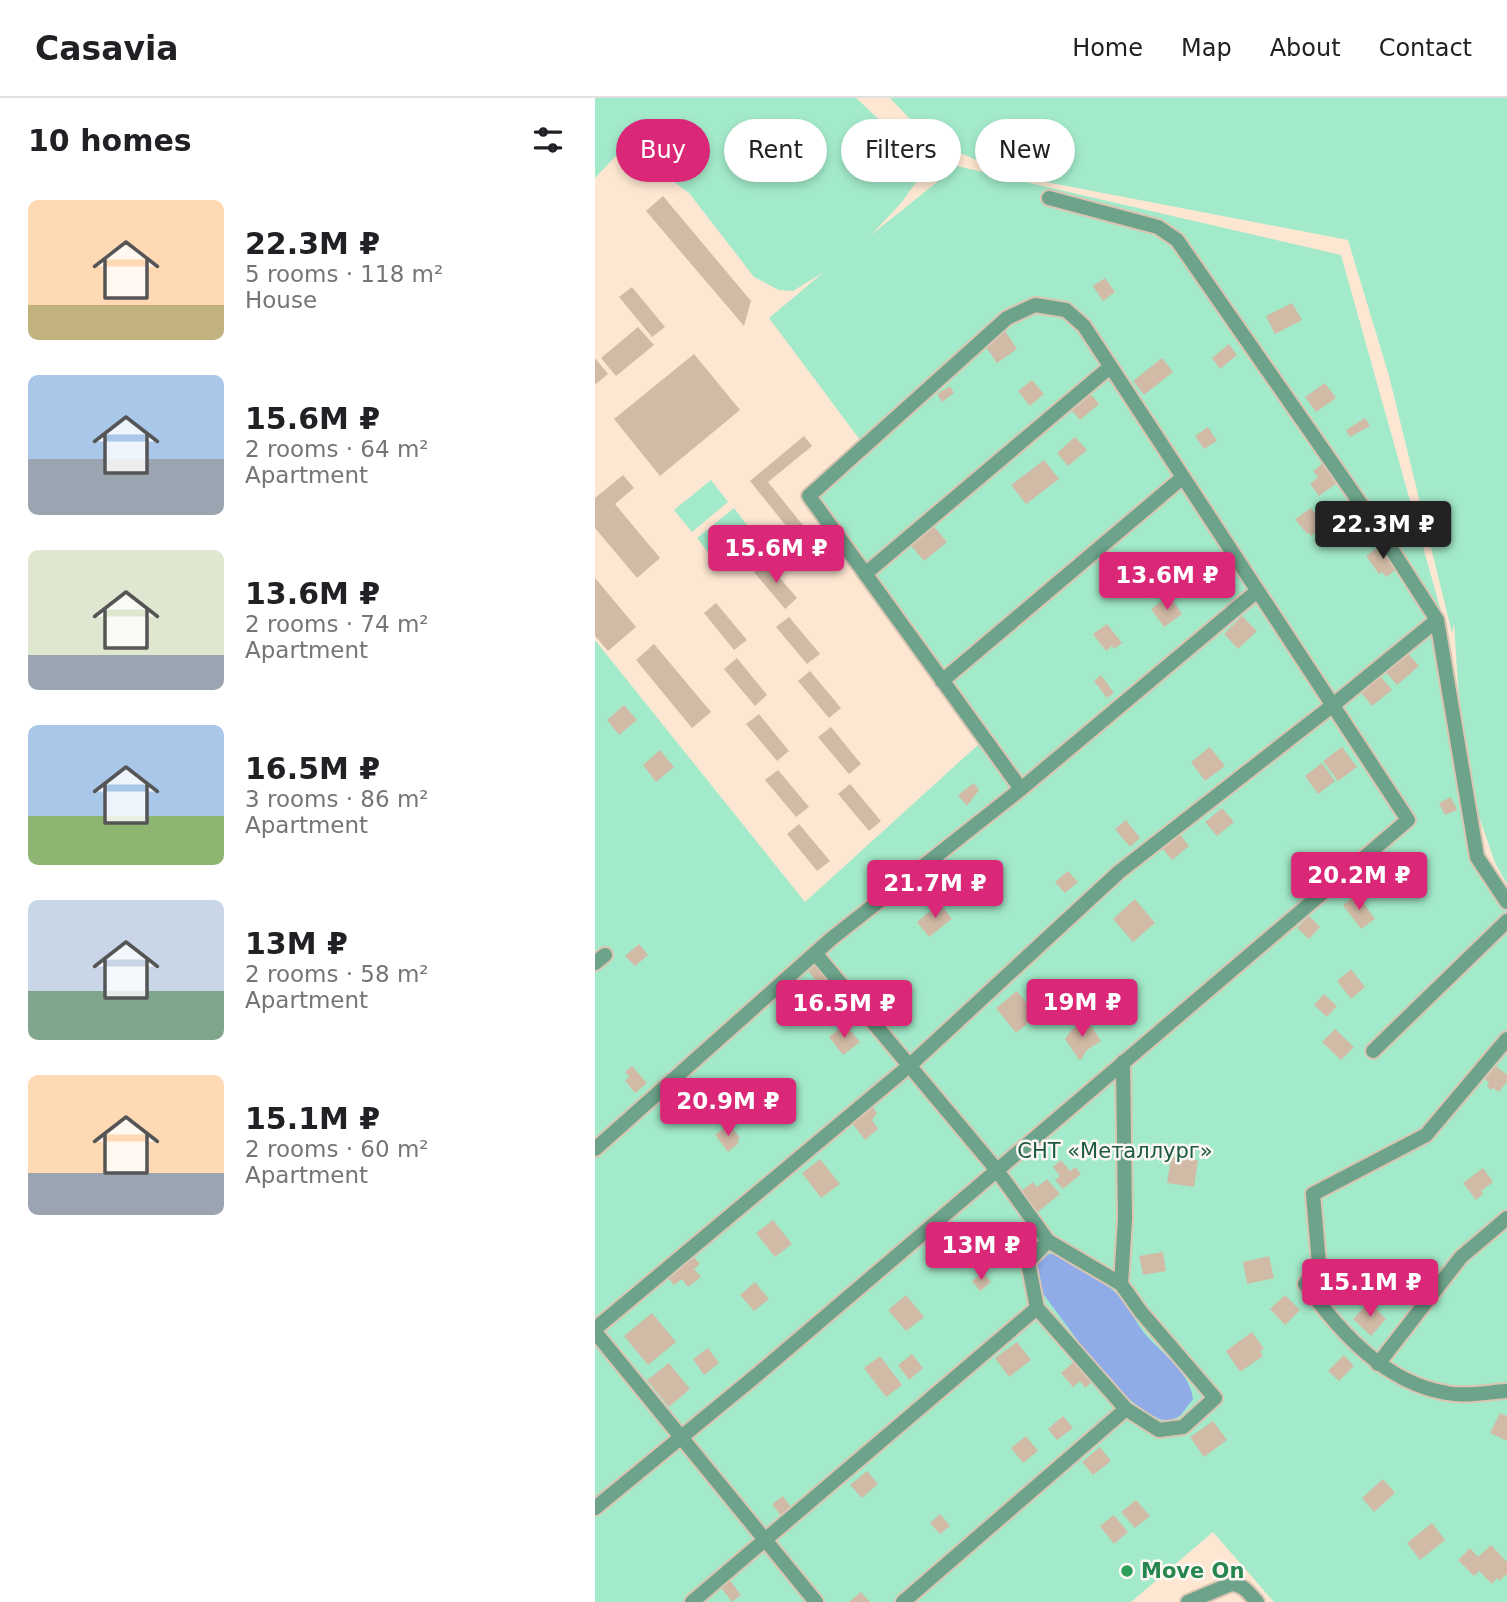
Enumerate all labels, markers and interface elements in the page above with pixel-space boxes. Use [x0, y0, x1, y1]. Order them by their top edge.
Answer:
text: Casavia [35, 29, 179, 68]
text: Home [1072, 34, 1143, 62]
text: Map [1181, 34, 1232, 62]
text: About [1270, 34, 1341, 62]
text: Contact [1379, 34, 1472, 62]
chip: Buy [616, 119, 710, 182]
chip: Rent [724, 119, 827, 182]
chip: Filters [841, 119, 961, 182]
chip: New [975, 119, 1075, 182]
icon: filters [529, 121, 567, 159]
text: 10 homes [28, 123, 192, 158]
text: 22.3M ₽ [245, 226, 380, 261]
icon: home [84, 228, 168, 312]
text: 5 rooms · 118 m² [245, 261, 443, 287]
text: House [245, 287, 317, 313]
text: 15.6M ₽ [245, 401, 380, 436]
icon: home [84, 403, 168, 487]
text: 2 rooms · 64 m² [245, 436, 429, 462]
text: Apartment [245, 462, 368, 488]
pin: 22.3M ₽ [1318, 502, 1448, 561]
text: 22.3M ₽ [1331, 511, 1435, 537]
pin: 15.6M ₽ [711, 526, 841, 585]
text: 15.6M ₽ [724, 535, 828, 561]
pin: 13.6M ₽ [1102, 552, 1232, 612]
text: 13.6M ₽ [1115, 562, 1219, 588]
text: 13.6M ₽ [245, 576, 380, 611]
icon: home [84, 578, 168, 662]
text: 2 rooms · 74 m² [245, 611, 429, 637]
text: Apartment [245, 637, 368, 663]
text: 16.5M ₽ [245, 751, 380, 786]
icon: home [84, 753, 168, 837]
text: 3 rooms · 86 m² [245, 786, 429, 812]
text: Apartment [245, 812, 368, 838]
pin: 20.2M ₽ [1294, 852, 1424, 912]
pin: 21.7M ₽ [870, 860, 1000, 920]
text: 20.2M ₽ [1307, 862, 1411, 888]
text: 21.7M ₽ [883, 870, 987, 896]
text: 13M ₽ [245, 926, 348, 961]
icon: home [84, 928, 168, 1012]
text: 2 rooms · 58 m² [245, 961, 429, 987]
pin: 19M ₽ [1033, 979, 1131, 1039]
pin: 16.5M ₽ [779, 981, 909, 1040]
text: Apartment [245, 987, 368, 1013]
text: 19M ₽ [1043, 989, 1121, 1015]
text: 16.5M ₽ [792, 990, 896, 1016]
pin: 20.9M ₽ [663, 1079, 793, 1138]
text: 20.9M ₽ [676, 1088, 780, 1114]
text: 15.1M ₽ [245, 1101, 380, 1136]
icon: home [84, 1103, 168, 1187]
text: 2 rooms · 60 m² [245, 1136, 429, 1162]
park label: СНТ «Металлург» [1017, 1139, 1213, 1163]
text: Apartment [245, 1162, 368, 1188]
pin: 13M ₽ [932, 1222, 1030, 1282]
text: 13M ₽ [942, 1232, 1020, 1258]
pin: 15.1M ₽ [1305, 1260, 1435, 1319]
text: 15.1M ₽ [1318, 1269, 1422, 1295]
place label: Move On [1141, 1559, 1244, 1583]
marker: Move On [1119, 1563, 1135, 1579]

